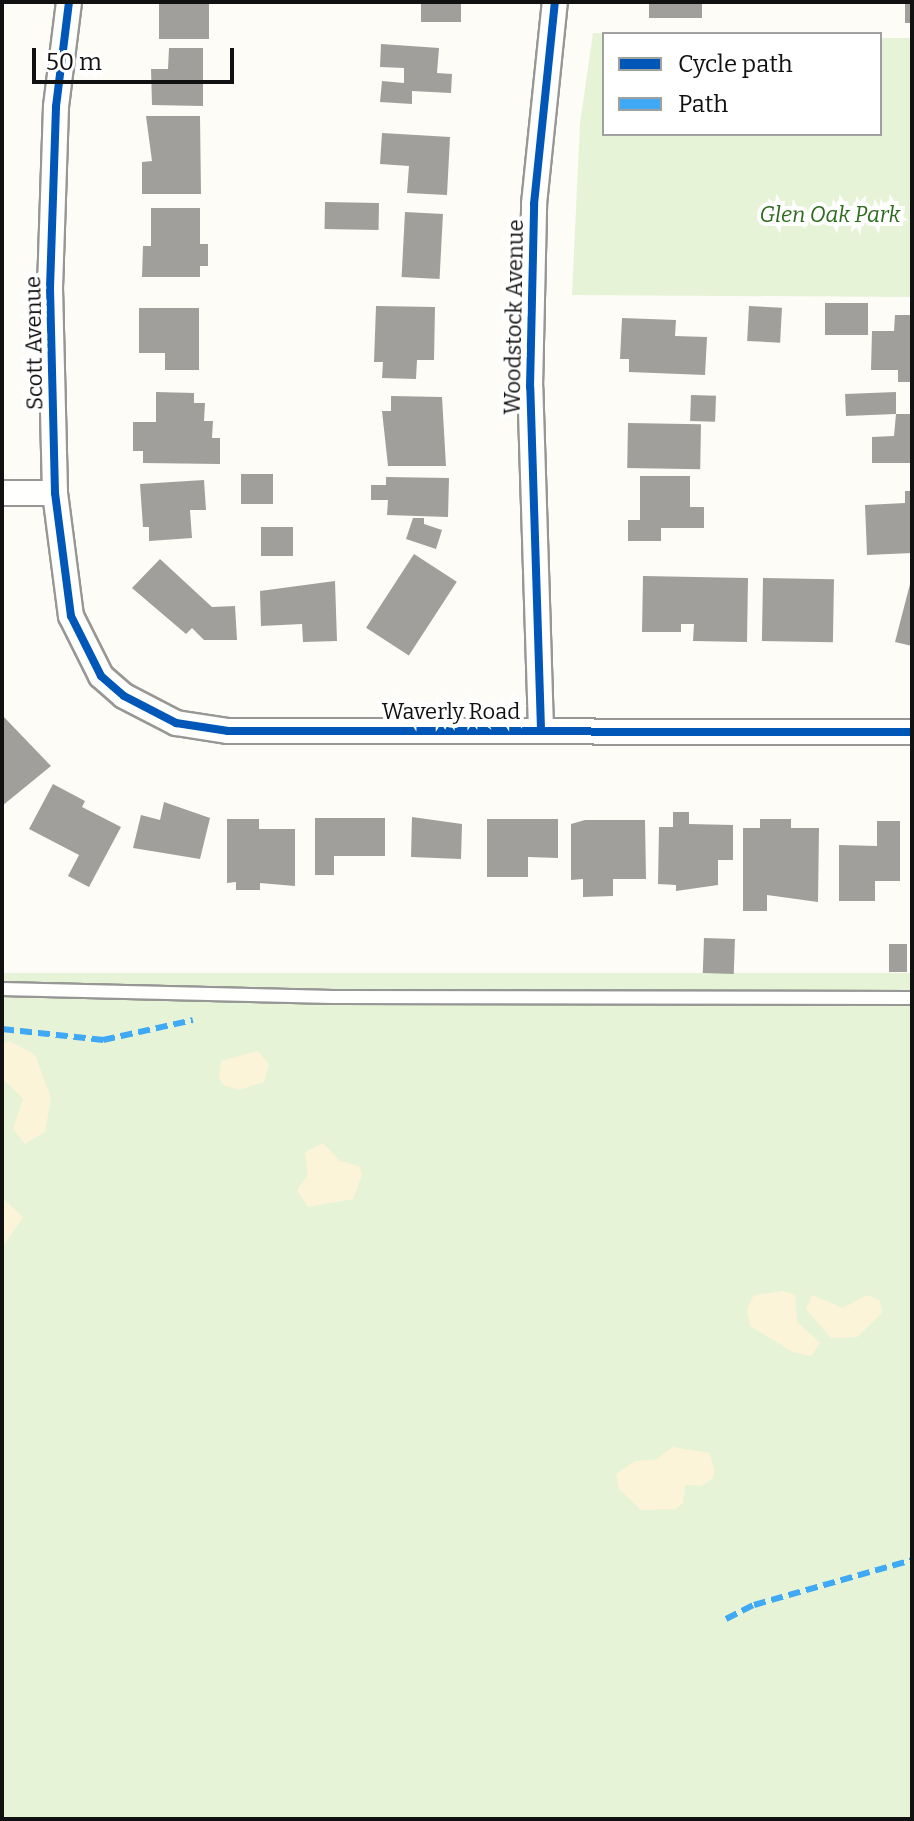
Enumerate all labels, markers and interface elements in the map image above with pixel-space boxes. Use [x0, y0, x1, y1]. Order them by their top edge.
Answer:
scale bar [36, 32, 238, 82]
legend [602, 32, 882, 136]
text: 50 m [46, 48, 102, 76]
text: Cycle path [678, 50, 793, 78]
text: Path [678, 90, 728, 118]
park label: Glen Oak Park [760, 202, 900, 228]
street label: Woodstock Avenue [499, 219, 529, 415]
street label: Scott Avenue [20, 276, 48, 410]
street label: Waverly Road [382, 699, 520, 725]

